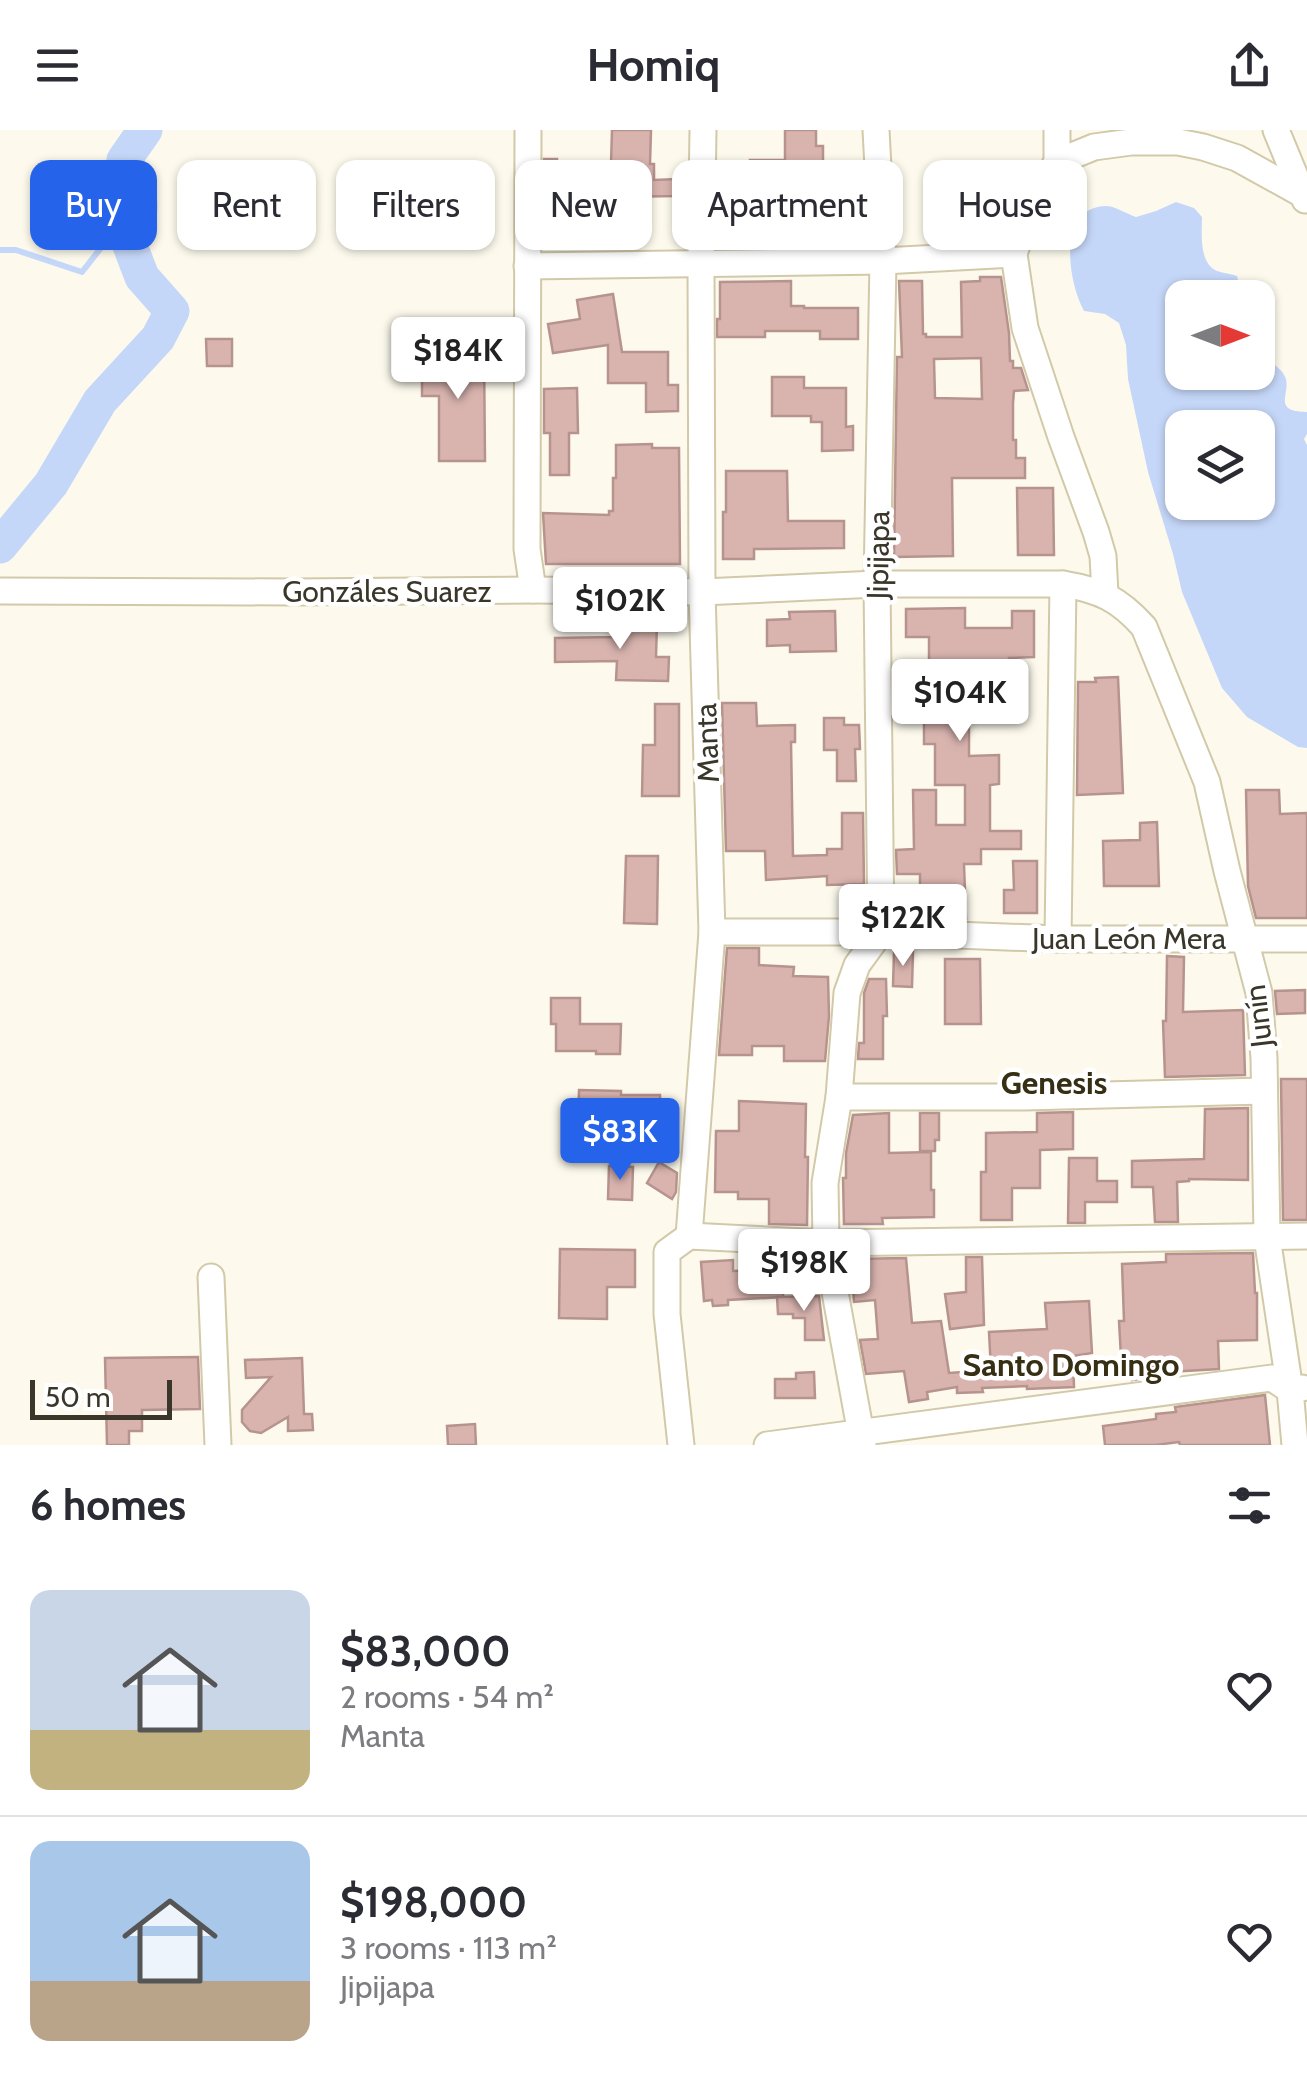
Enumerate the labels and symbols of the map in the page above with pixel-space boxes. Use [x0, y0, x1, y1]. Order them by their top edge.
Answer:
north arrow [1165, 280, 1275, 390]
pin: $184K [388, 317, 528, 402]
street label: Jipijapa [859, 510, 897, 601]
pin: $102K [550, 567, 690, 652]
street label: Gonzáles Suarez [282, 573, 492, 610]
pin: $104K [890, 659, 1030, 744]
street label: Manta [687, 702, 727, 783]
pin: $122K [833, 884, 973, 969]
street label: Juan León Mera [1031, 920, 1227, 957]
street label: Junín [1236, 983, 1280, 1050]
district label: Genesis [1001, 1063, 1107, 1102]
pin: $83K [561, 1098, 679, 1183]
pin: $198K [734, 1229, 874, 1314]
district label: Santo Domingo [963, 1345, 1179, 1384]
scale bar [30, 1375, 172, 1420]

